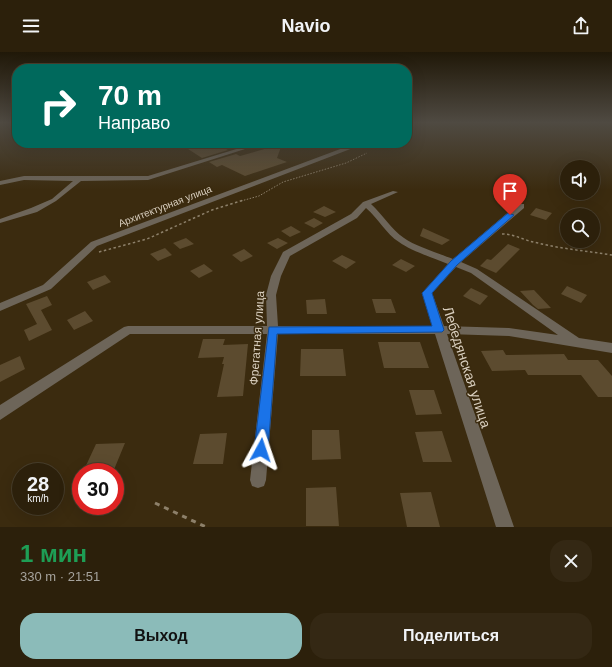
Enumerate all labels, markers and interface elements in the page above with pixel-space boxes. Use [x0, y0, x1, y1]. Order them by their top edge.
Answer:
icon: menu [20, 15, 42, 37]
icon: share [570, 15, 592, 37]
text: Navio [281, 16, 331, 36]
icon: right [32, 80, 84, 132]
text: 70 m [98, 80, 162, 111]
text: Направо [98, 113, 170, 133]
map controls [560, 160, 600, 248]
button: sound [560, 160, 600, 200]
pin [493, 174, 527, 215]
icon: arrive [499, 180, 521, 202]
street label: Архитектурная улица [117, 183, 214, 229]
button: search [560, 208, 600, 248]
street label: Фрегатная улица [247, 290, 267, 386]
street label: Лебедянская улица [440, 304, 494, 430]
position arrow [240, 429, 282, 471]
speed limit sign: 30 [72, 463, 124, 515]
text: 28 [27, 473, 49, 495]
text: km/h [27, 493, 49, 504]
text: 1 мин [20, 540, 87, 567]
button: close [550, 540, 592, 582]
text: 330 m · 21:51 [20, 569, 100, 584]
button: Выход [20, 613, 302, 659]
button: Поделиться [310, 613, 592, 659]

